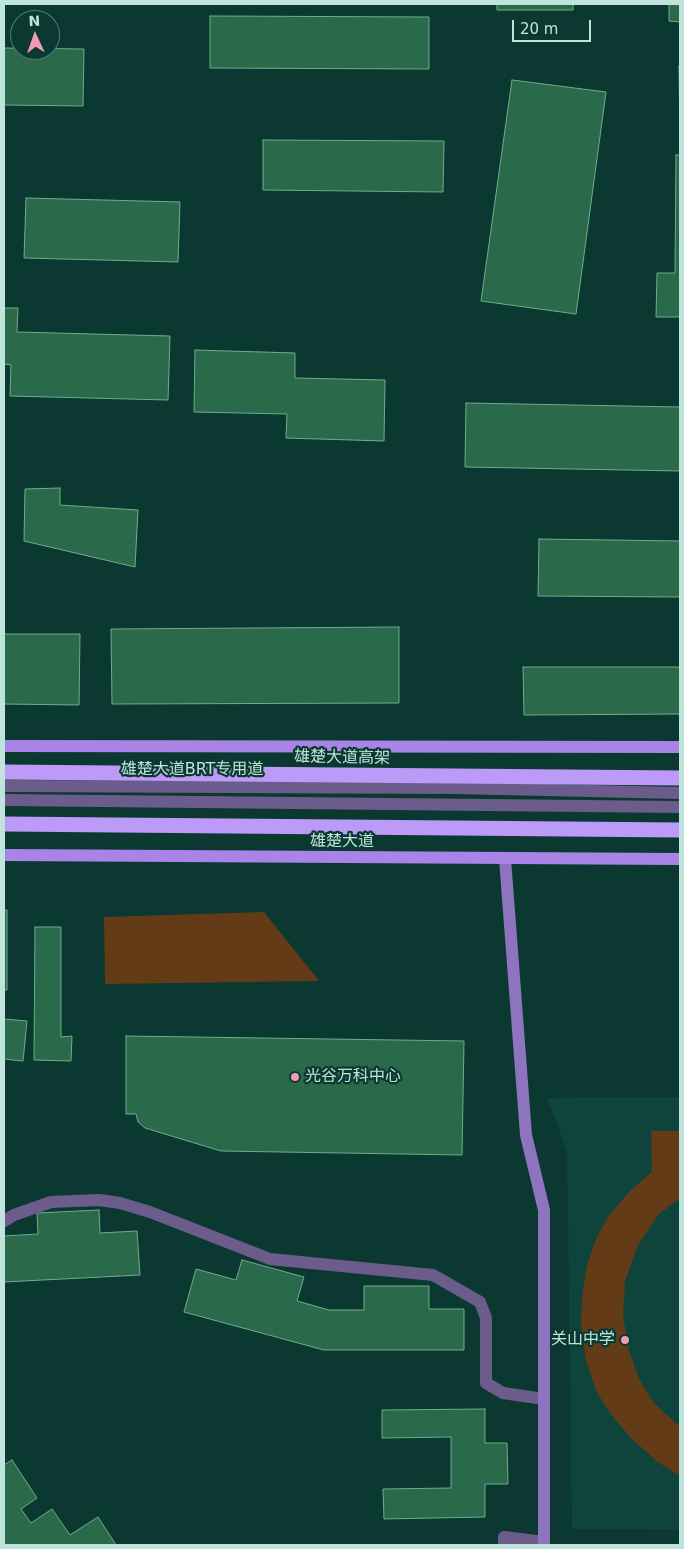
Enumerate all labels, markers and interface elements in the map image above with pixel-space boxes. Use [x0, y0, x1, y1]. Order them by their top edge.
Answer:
north arrow [10, 10, 60, 60]
scale bar [514, 10, 593, 42]
text: N [28, 13, 41, 29]
text: 20 m [520, 20, 558, 38]
street label: 雄楚大道高架 [294, 748, 390, 768]
street label: 雄楚大道BRT专用道 [121, 760, 263, 780]
street label: 雄楚大道 [310, 832, 374, 852]
place label: 光谷万科中心 [305, 1067, 401, 1087]
marker: 光谷万科中心 [289, 1071, 301, 1083]
place label: 关山中学 [551, 1330, 615, 1350]
marker: 关山中学 [619, 1334, 631, 1346]

